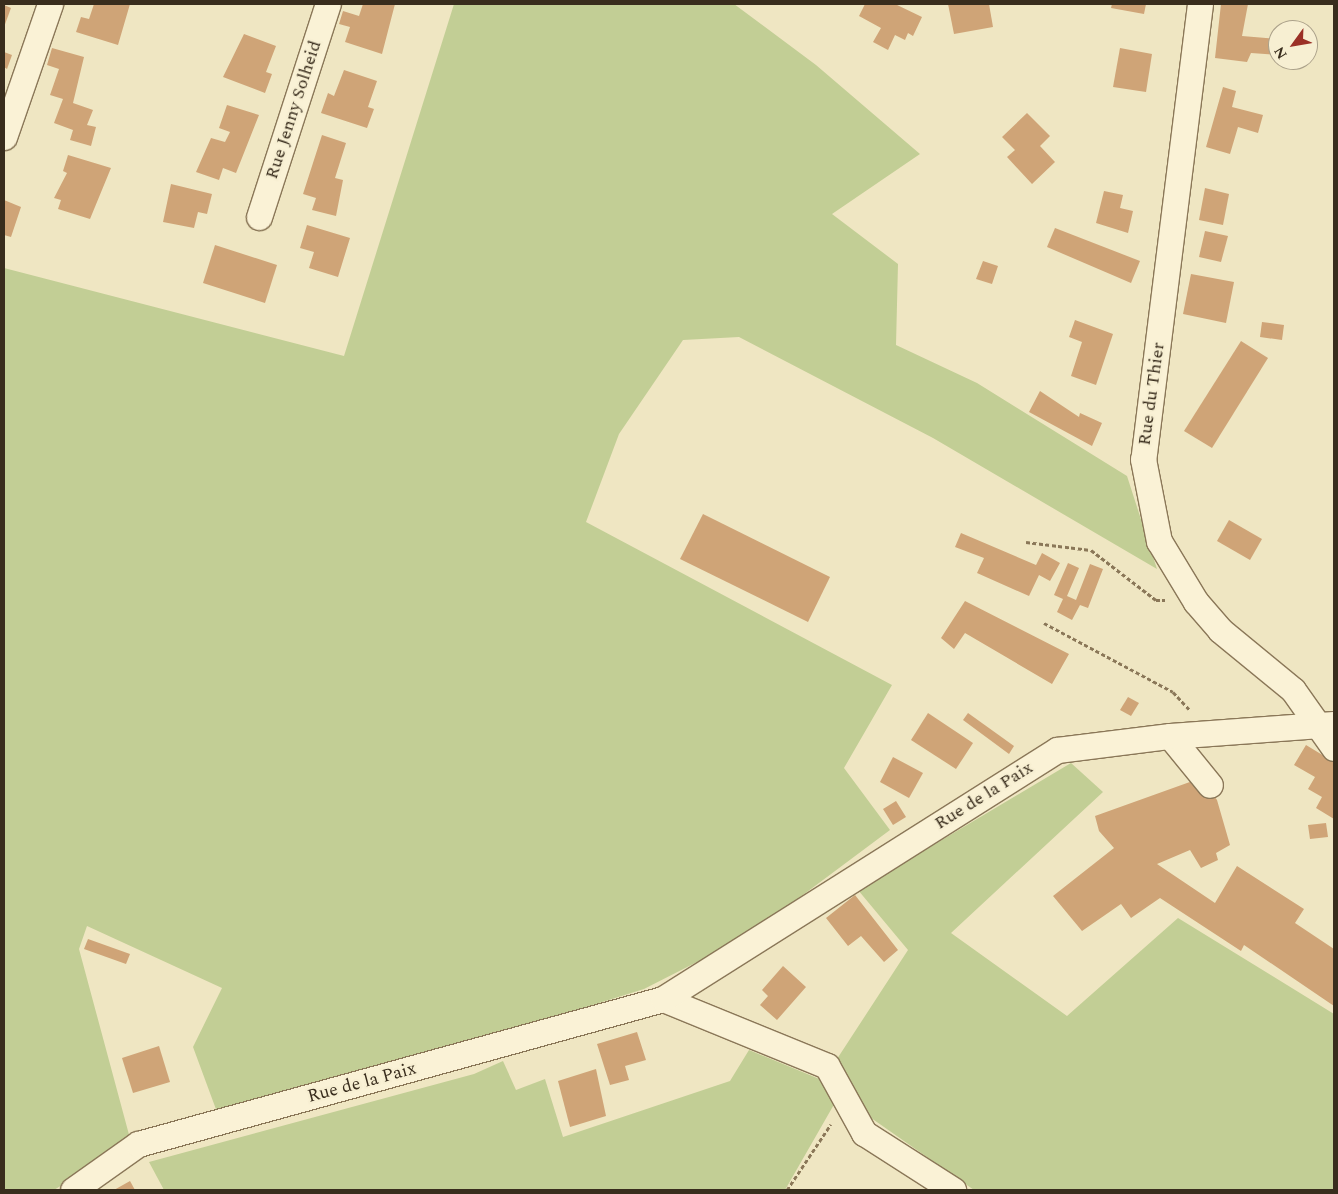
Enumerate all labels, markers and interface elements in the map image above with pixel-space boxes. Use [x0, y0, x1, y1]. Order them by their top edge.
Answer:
north arrow [1268, 20, 1318, 70]
street label: Rue Jenny Solheid [261, 38, 327, 182]
text: N [1269, 42, 1293, 63]
street label: Rue du Thier [1134, 341, 1170, 447]
street label: Rue de la Paix [931, 757, 1037, 835]
street label: Rue de la Paix [305, 1058, 419, 1108]

